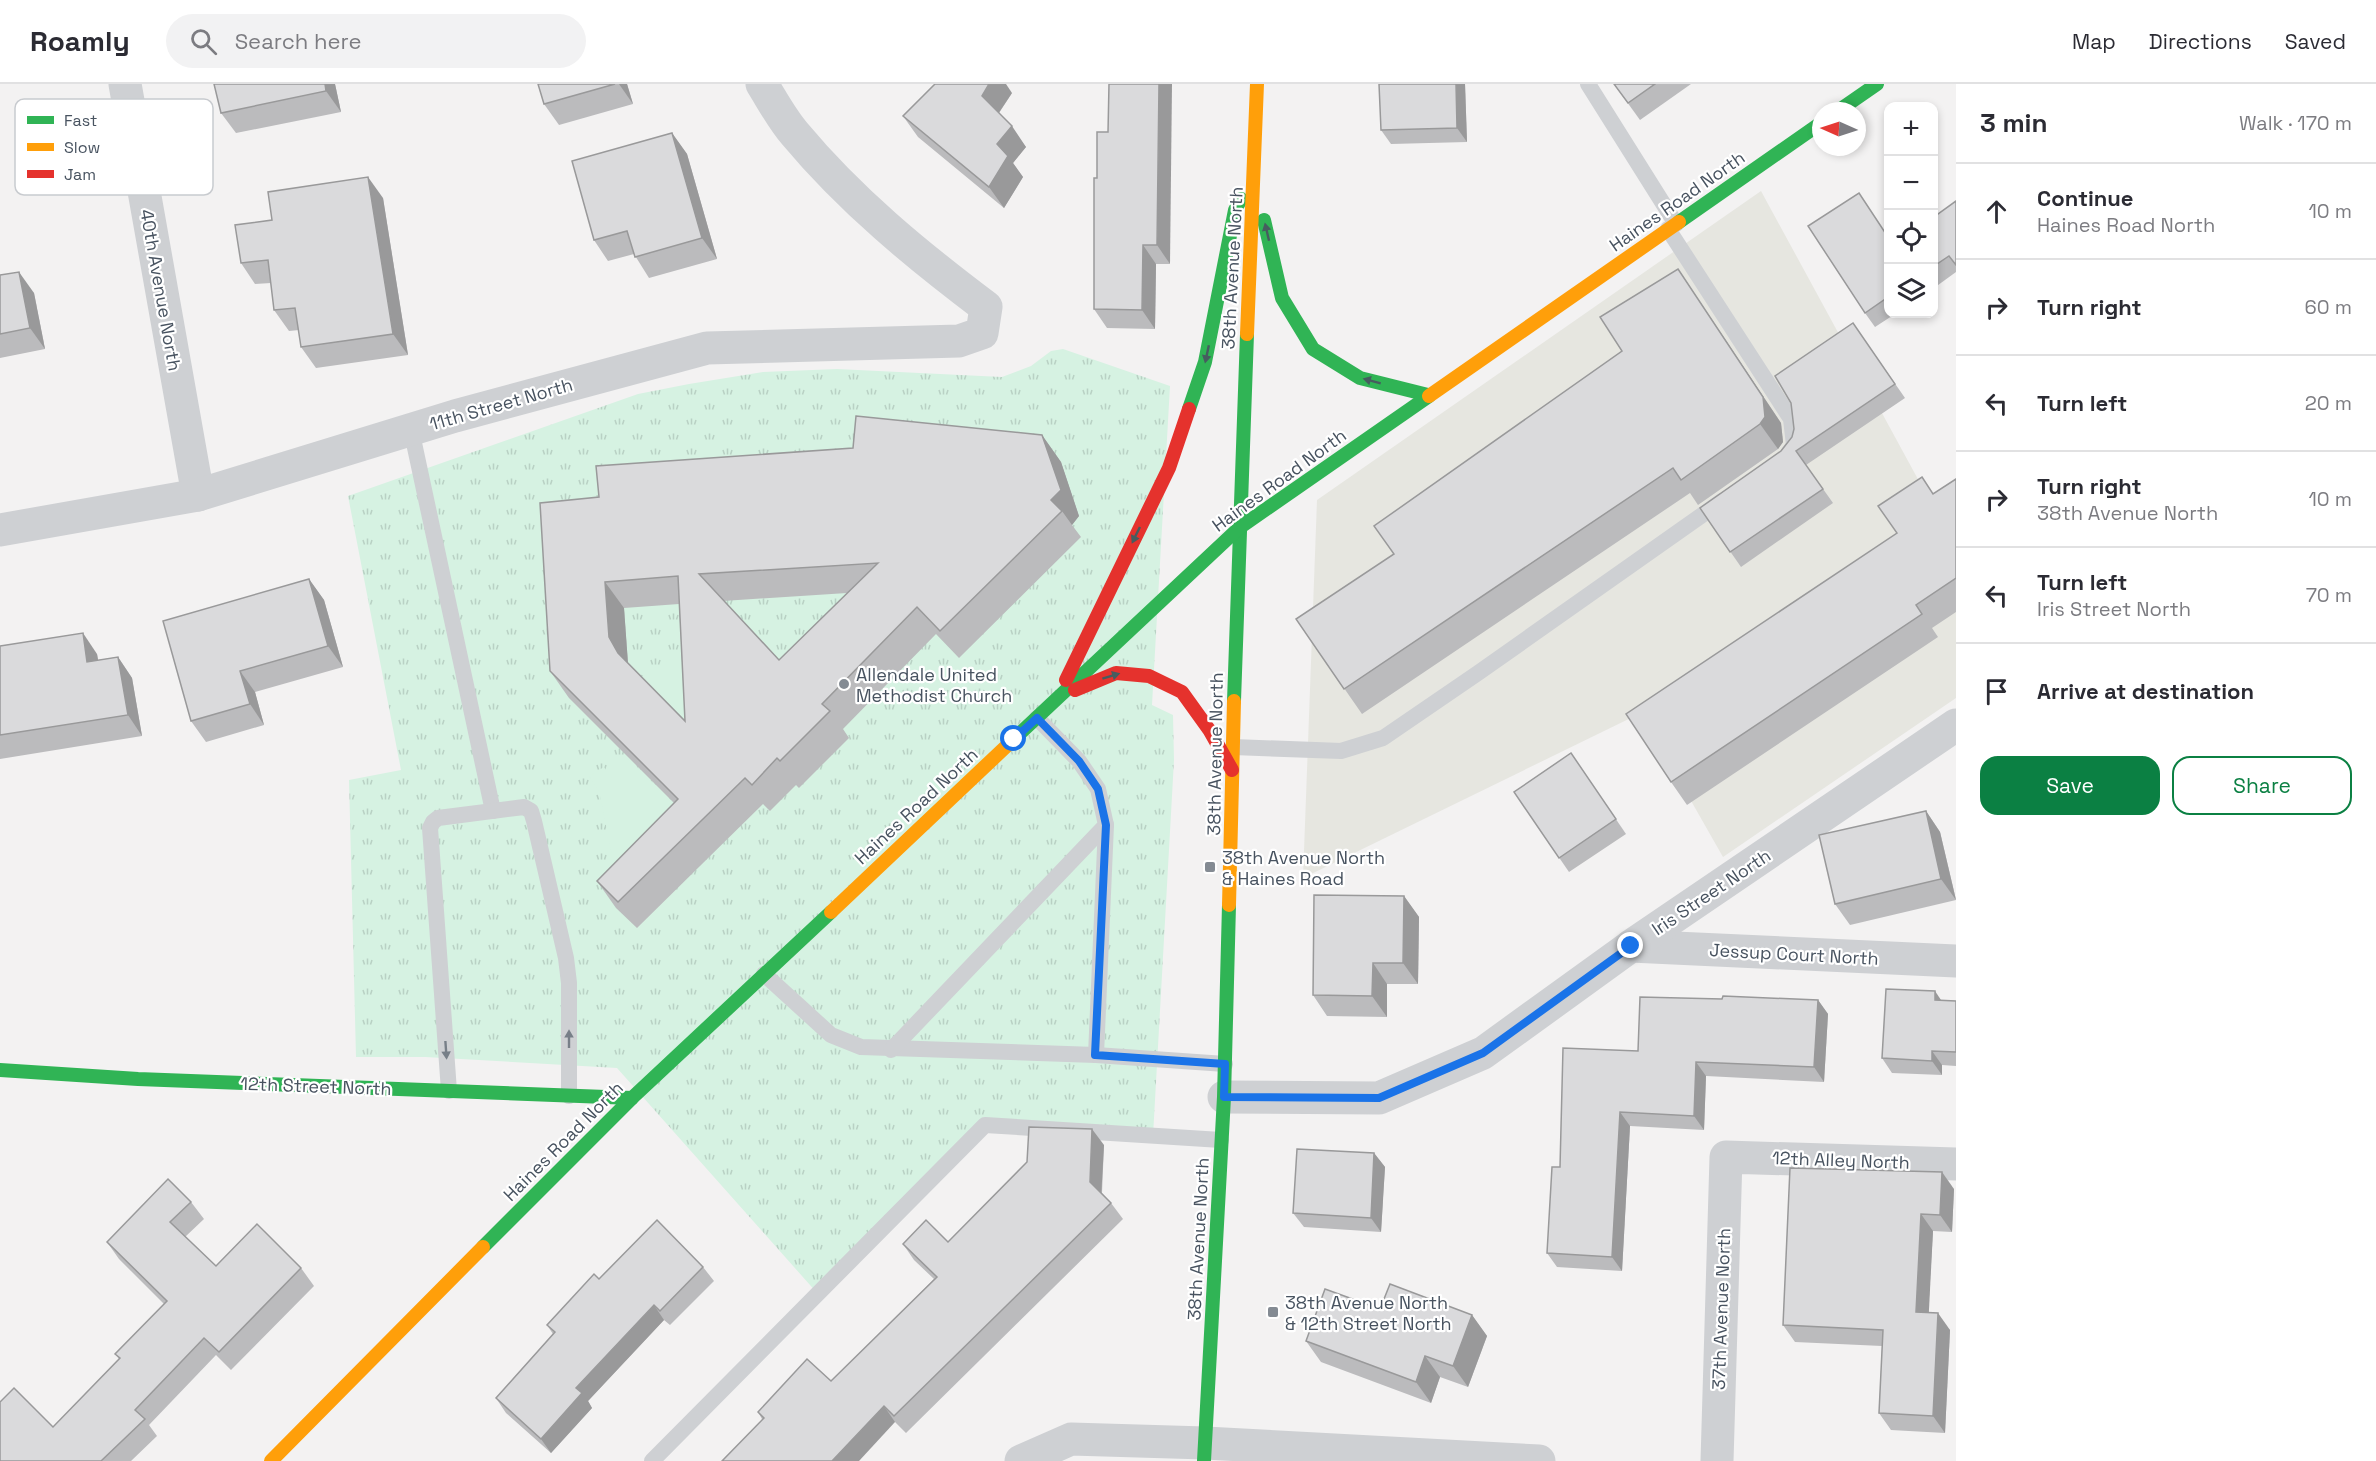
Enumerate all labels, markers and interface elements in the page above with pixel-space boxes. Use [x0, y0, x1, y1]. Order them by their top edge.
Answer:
search box [166, 14, 586, 68]
text: Roamly [30, 23, 130, 59]
icon: search [187, 25, 220, 58]
text: Search here [235, 27, 361, 55]
text: Map [2072, 28, 2116, 55]
text: Directions [2149, 28, 2252, 55]
text: Saved [2285, 28, 2346, 55]
legend [15, 99, 213, 195]
north arrow [1812, 102, 1866, 156]
map controls [1884, 102, 1938, 318]
button: + [1884, 102, 1938, 156]
text: 3 min [1980, 106, 2048, 140]
text: Fast [64, 110, 97, 131]
text: Walk · 170 m [2239, 110, 2352, 136]
text: Slow [64, 137, 100, 158]
street label: Haines Road North [1605, 146, 1749, 256]
button: − [1884, 156, 1938, 210]
text: Jam [64, 164, 96, 185]
text: Continue [2037, 184, 2133, 212]
street label: 38th Avenue North [1216, 186, 1248, 350]
icon: ahead [1980, 195, 2013, 228]
text: 10 m [2308, 198, 2352, 224]
street label: 40th Avenue North [135, 207, 187, 373]
button: locate [1884, 210, 1938, 264]
text: Haines Road North [2037, 212, 2215, 238]
one-way arrow [1261, 222, 1271, 241]
button: layers [1884, 264, 1938, 318]
icon: right [1980, 291, 2013, 324]
text: Turn right [2037, 293, 2142, 321]
text: 60 m [2305, 294, 2352, 320]
one-way arrow [1202, 344, 1211, 363]
street label: 11th Street North [427, 373, 575, 435]
one-way arrow [1363, 375, 1381, 385]
icon: left [1980, 387, 2013, 420]
text: Turn left [2037, 389, 2127, 417]
text: 20 m [2305, 390, 2352, 416]
street label: Haines Road North [1207, 424, 1351, 536]
text: Turn right [2037, 472, 2142, 500]
icon: right [1980, 483, 2013, 516]
text: 10 m [2308, 486, 2352, 512]
text: 38th Avenue North [2037, 500, 2218, 526]
one-way arrow [1132, 526, 1141, 543]
text: Turn left [2037, 568, 2127, 596]
icon: left [1980, 579, 2013, 612]
text: 70 m [2306, 582, 2352, 608]
text: Iris Street North [2037, 596, 2191, 622]
place label: Allendale United Methodist Church [856, 663, 1012, 707]
one-way arrow [1102, 671, 1120, 680]
street label: 38th Avenue North [1202, 672, 1228, 836]
icon: arrive [1980, 675, 2013, 708]
marker: Allendale United Methodist Church [837, 677, 851, 691]
text: Arrive at destination [2037, 677, 2254, 705]
route start [1000, 725, 1026, 751]
street label: Haines Road North [850, 743, 982, 869]
button: Save [1980, 756, 2160, 815]
button: Share [2172, 756, 2352, 815]
street label: Iris Street North [1647, 844, 1775, 940]
place label: 38th Avenue North & Haines Road [1222, 846, 1385, 890]
marker: 38th Avenue North & Haines Road [1203, 860, 1217, 874]
route end [1617, 932, 1643, 958]
street label: Jessup Court North [1709, 938, 1879, 970]
one-way arrow [564, 1030, 574, 1049]
one-way arrow [441, 1041, 451, 1060]
street label: 12th Street North [240, 1072, 392, 1100]
street label: Haines Road North [498, 1076, 628, 1206]
street label: 12th Alley North [1772, 1146, 1910, 1174]
street label: 38th Avenue North [1182, 1157, 1214, 1321]
street label: 37th Avenue North [1707, 1228, 1735, 1390]
place label: 38th Avenue North & 12th Street North [1285, 1291, 1452, 1335]
marker: 38th Avenue North & 12th Street North [1266, 1305, 1280, 1319]

